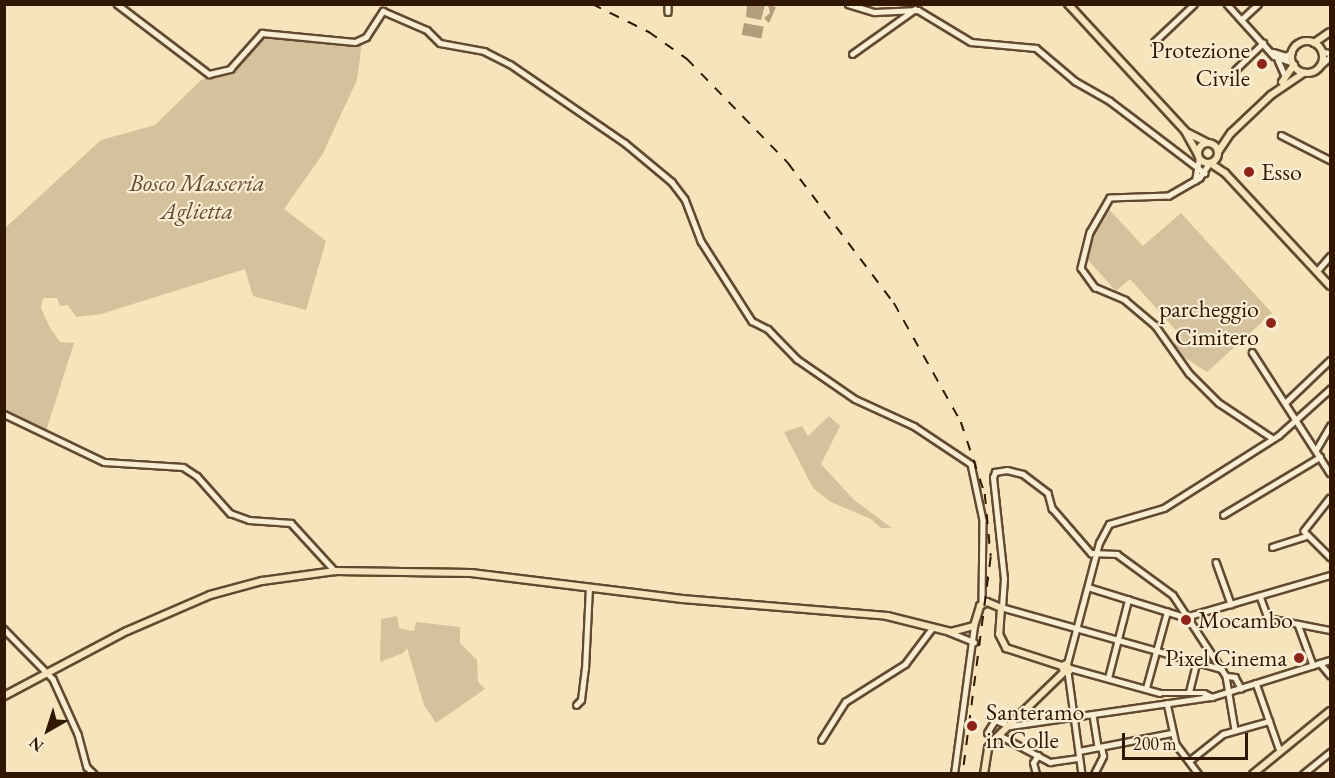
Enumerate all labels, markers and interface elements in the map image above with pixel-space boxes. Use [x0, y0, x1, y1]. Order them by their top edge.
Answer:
place label: Protezione Civile [1151, 36, 1250, 92]
marker: Protezione Civile [1255, 57, 1269, 71]
place label: Esso [1261, 158, 1302, 186]
marker: Esso [1242, 165, 1256, 179]
park label: Bosco Masseria Aglietta [129, 169, 265, 225]
place label: parcheggio Cimitero [1159, 295, 1259, 351]
marker: parcheggio Cimitero [1264, 316, 1278, 330]
place label: Mocambo [1198, 606, 1293, 634]
marker: Mocambo [1179, 613, 1193, 627]
place label: Pixel Cinema [1165, 644, 1287, 672]
marker: Pixel Cinema [1292, 651, 1306, 665]
place label: Santeramo in Colle [986, 698, 1084, 754]
north arrow [18, 700, 78, 760]
marker: Santeramo in Colle [963, 717, 981, 735]
scale bar [1125, 721, 1251, 759]
text: N [25, 732, 48, 757]
text: 200 m [1133, 732, 1177, 755]

